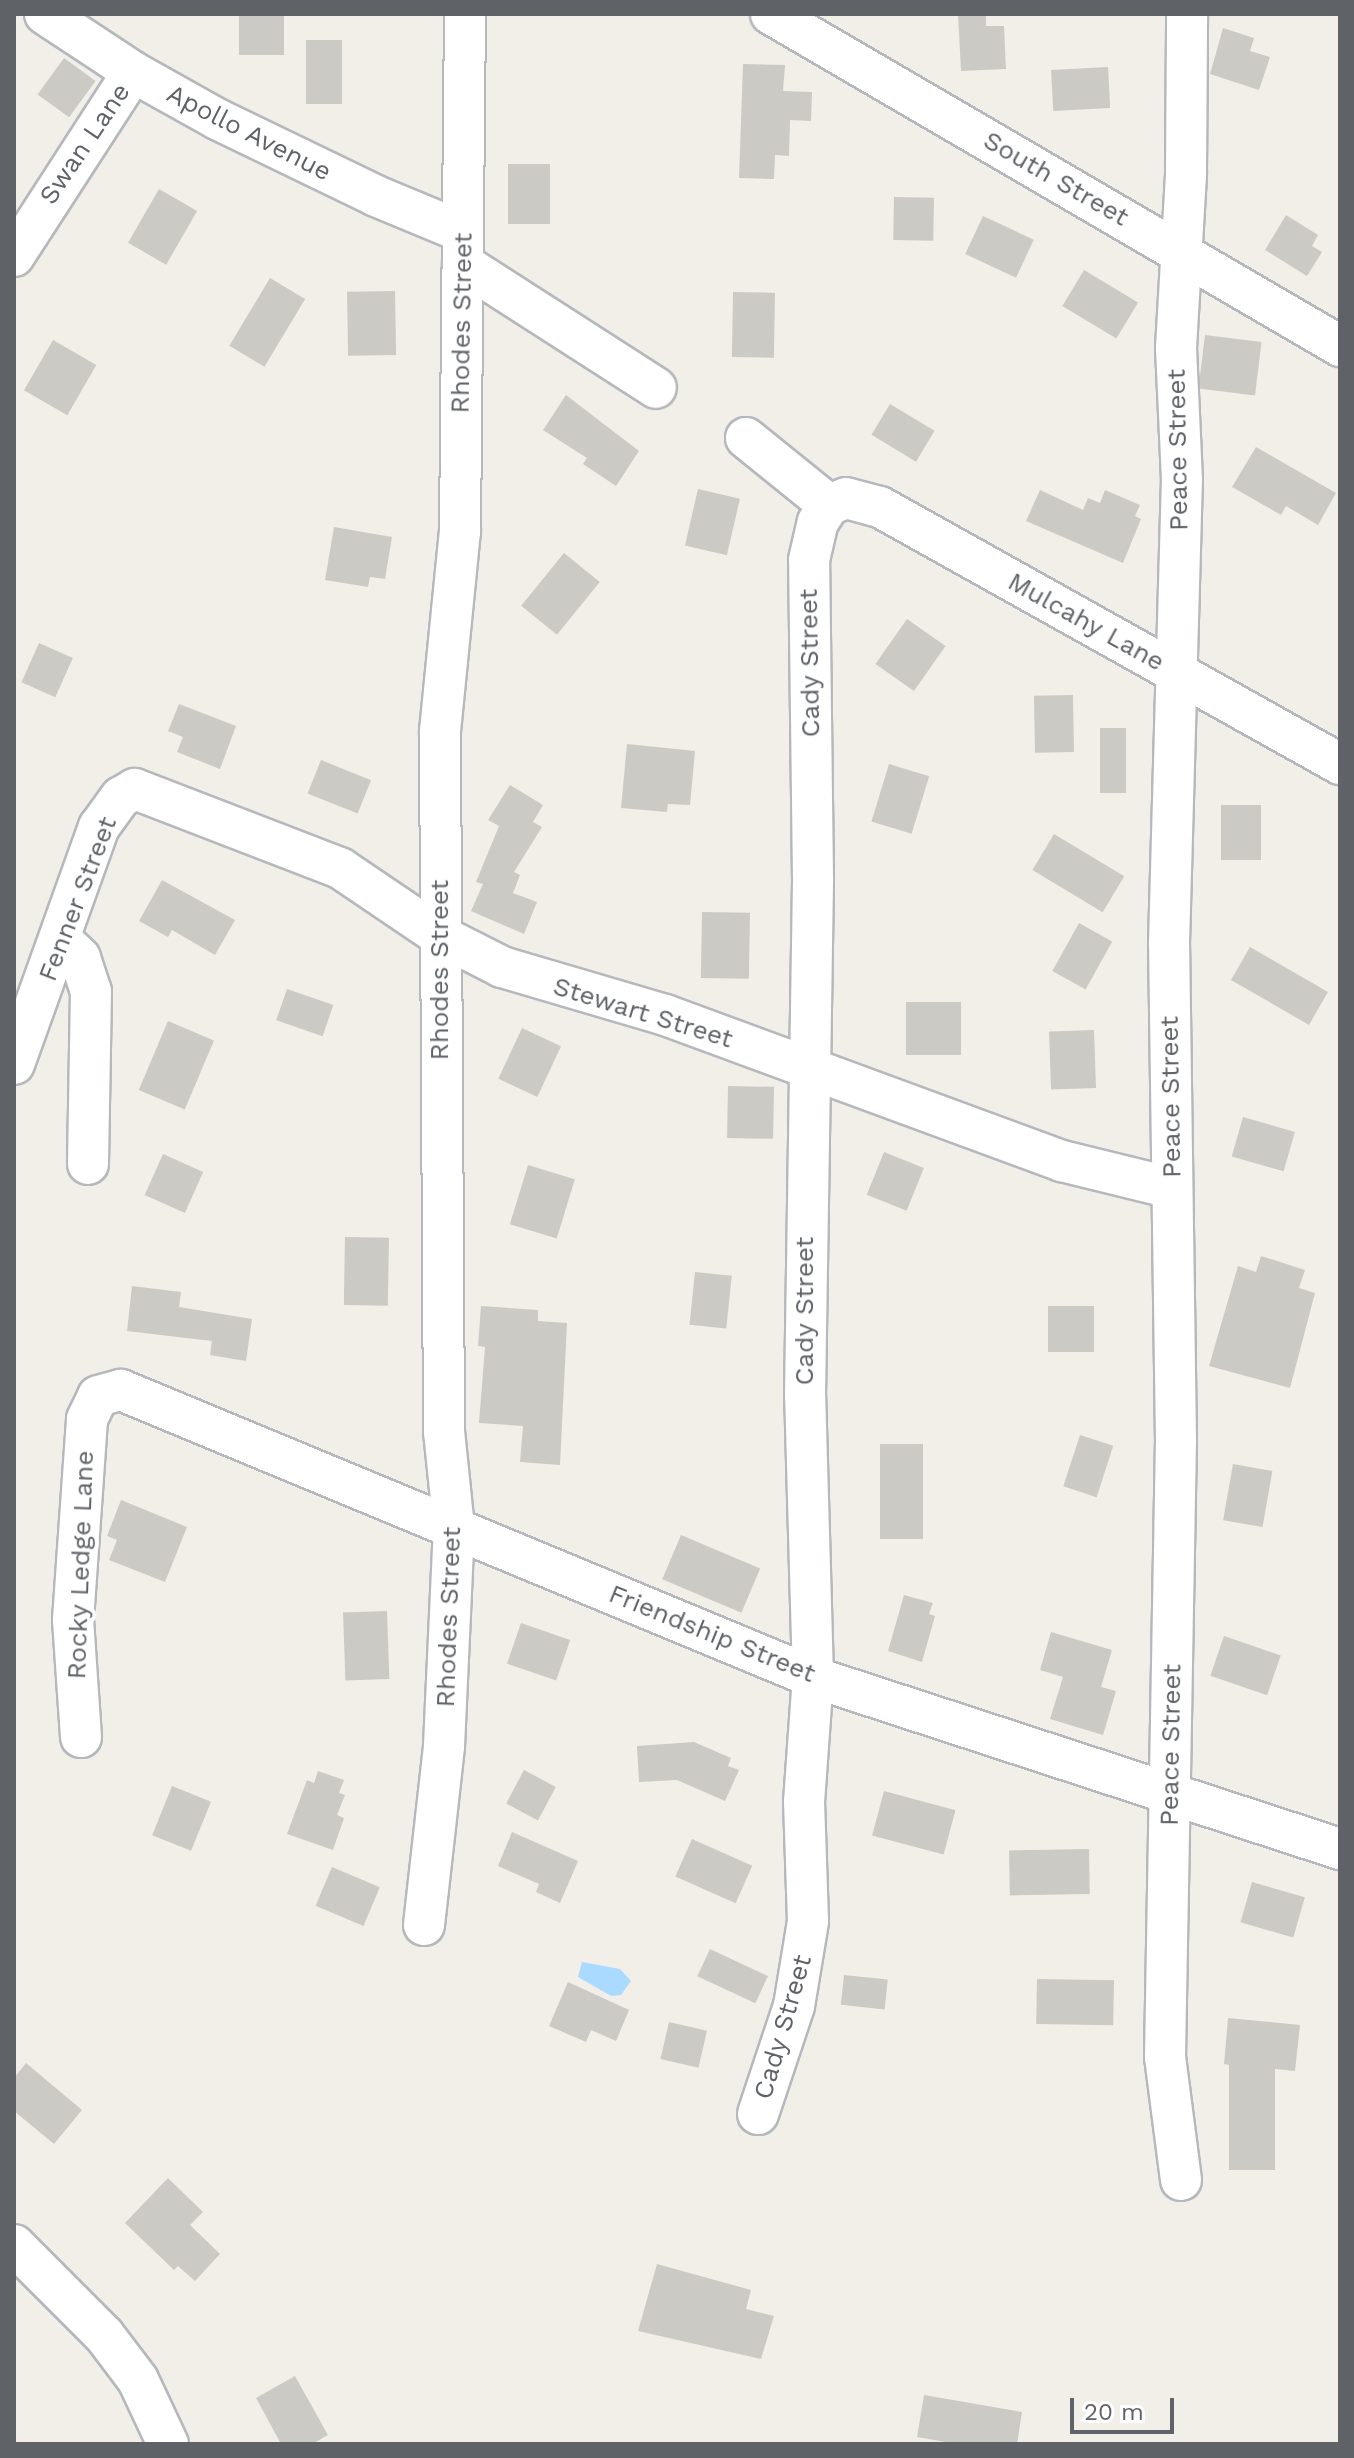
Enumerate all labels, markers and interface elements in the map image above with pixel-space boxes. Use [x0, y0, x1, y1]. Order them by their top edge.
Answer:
street label: Swan Lane [33, 78, 137, 210]
street label: Apollo Avenue [161, 78, 337, 188]
street label: South Street [978, 125, 1134, 233]
street label: Rhodes Street [445, 232, 479, 414]
street label: Peace Street [1161, 369, 1195, 531]
street label: Mulcahy Lane [1002, 566, 1170, 678]
street label: Cady Street [793, 588, 827, 738]
street label: Fenner Street [32, 812, 124, 986]
street label: Rhodes Street [424, 880, 456, 1060]
street label: Stewart Street [549, 971, 737, 1055]
street label: Peace Street [1154, 1016, 1188, 1178]
street label: Cady Street [789, 1236, 821, 1386]
street label: Rocky Ledge Lane [61, 1450, 101, 1680]
street label: Rhodes Street [430, 1526, 468, 1708]
street label: Friendship Street [604, 1578, 820, 1690]
street label: Peace Street [1154, 1664, 1188, 1826]
street label: Cady Street [747, 1951, 819, 2103]
scale bar [1074, 2382, 1178, 2432]
text: 20 m [1084, 2398, 1144, 2426]

